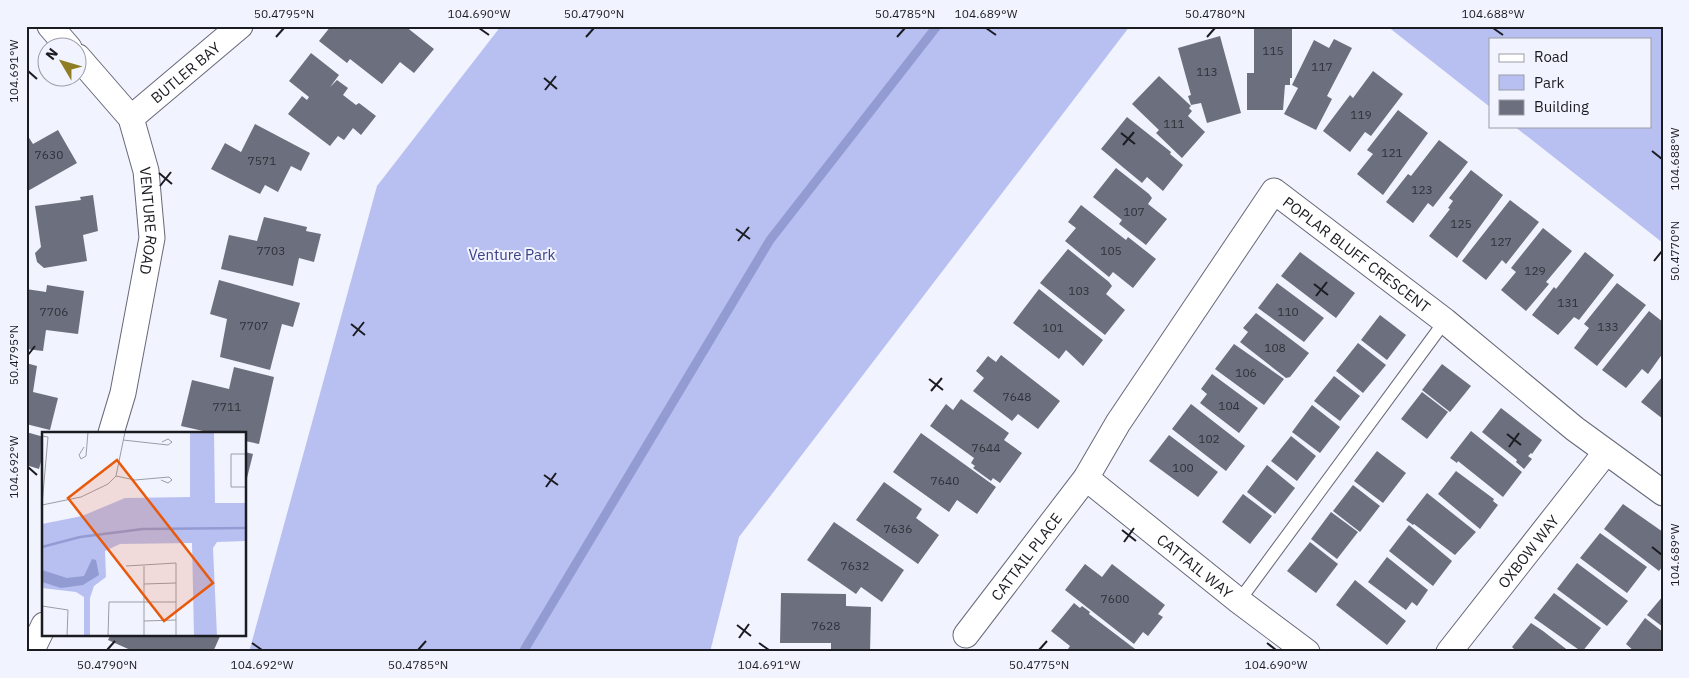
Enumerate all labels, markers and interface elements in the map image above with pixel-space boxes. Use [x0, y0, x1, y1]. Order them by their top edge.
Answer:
text: 50.4795°N [254, 6, 314, 21]
text: 104.690°W [448, 6, 511, 21]
text: 50.4790°N [564, 6, 624, 21]
text: 50.4785°N [875, 6, 935, 21]
text: 104.689°W [955, 6, 1018, 21]
text: 50.4780°N [1185, 6, 1245, 21]
text: 104.688°W [1462, 6, 1525, 21]
street label: BUTLER BAY [147, 37, 224, 107]
north arrow [38, 38, 88, 88]
legend [1489, 38, 1652, 128]
text: 104.691°W [6, 39, 21, 102]
house number: 115 [1262, 43, 1284, 58]
text: N [42, 44, 62, 64]
text: Road [1534, 47, 1569, 66]
house number: 117 [1311, 59, 1333, 74]
house number: 113 [1196, 64, 1218, 79]
text: Park [1534, 73, 1564, 92]
text: Building [1534, 97, 1589, 116]
house number: 119 [1350, 107, 1372, 122]
house number: 111 [1163, 116, 1185, 131]
text: 104.688°W [1667, 127, 1682, 190]
house number: 121 [1381, 145, 1403, 160]
house number: 7630 [35, 147, 63, 162]
house number: 7571 [248, 153, 276, 168]
street label: VENTURE ROAD [136, 166, 162, 276]
house number: 123 [1411, 182, 1433, 197]
street label: POPLAR BLUFF CRESCENT [1279, 192, 1435, 316]
house number: 107 [1123, 204, 1145, 219]
house number: 125 [1450, 216, 1472, 231]
text: 50.4770°N [1667, 221, 1682, 281]
house number: 127 [1490, 234, 1512, 249]
house number: 7703 [257, 243, 285, 258]
house number: 105 [1100, 243, 1122, 258]
park label: Venture Park [469, 245, 555, 264]
house number: 129 [1524, 263, 1546, 278]
house number: 103 [1068, 283, 1090, 298]
house number: 131 [1557, 295, 1579, 310]
house number: 7706 [40, 304, 68, 319]
house number: 110 [1277, 304, 1299, 319]
house number: 7707 [240, 318, 268, 333]
house number: 133 [1597, 319, 1619, 334]
house number: 101 [1042, 320, 1064, 335]
text: 50.4795°N [6, 325, 21, 385]
house number: 108 [1264, 340, 1286, 355]
house number: 106 [1235, 365, 1257, 380]
house number: 7648 [1003, 389, 1031, 404]
house number: 104 [1218, 398, 1240, 413]
house number: 7711 [213, 399, 241, 414]
house number: 102 [1198, 431, 1220, 446]
inset map [42, 432, 246, 636]
text: 104.692°W [6, 435, 21, 498]
house number: 7644 [972, 440, 1000, 455]
house number: 100 [1172, 460, 1194, 475]
house number: 7640 [931, 473, 959, 488]
street label: CATTAIL PLACE [987, 509, 1066, 604]
street label: OXBOW WAY [1493, 511, 1563, 592]
house number: 7636 [884, 521, 912, 536]
text: 104.689°W [1667, 523, 1682, 586]
street label: CATTAIL WAY [1153, 529, 1237, 602]
house number: 7632 [841, 558, 869, 573]
house number: 7600 [1101, 591, 1129, 606]
house number: 7628 [812, 618, 840, 633]
text: 50.4790°N [77, 657, 137, 672]
text: 104.692°W [231, 657, 294, 672]
text: 50.4785°N [388, 657, 448, 672]
text: 104.691°W [738, 657, 801, 672]
text: 50.4775°N [1009, 657, 1069, 672]
text: 104.690°W [1245, 657, 1308, 672]

